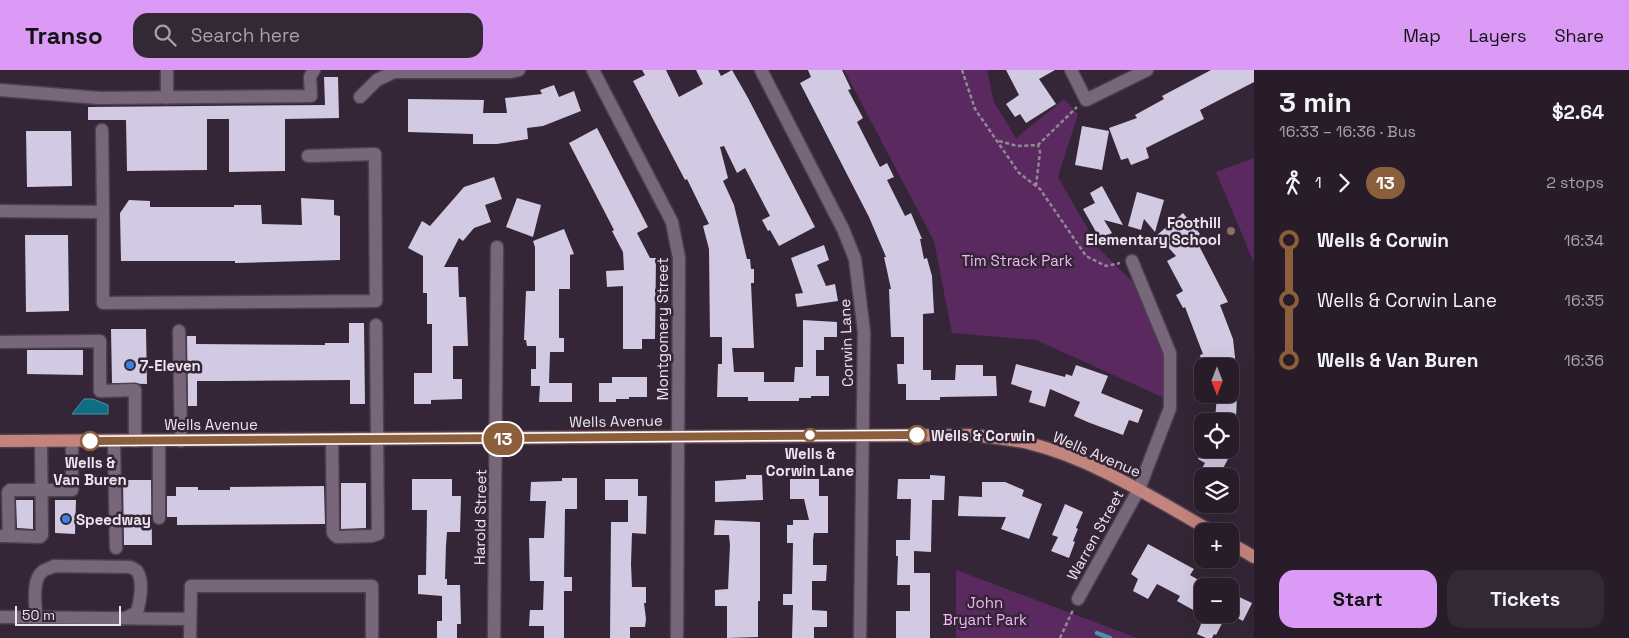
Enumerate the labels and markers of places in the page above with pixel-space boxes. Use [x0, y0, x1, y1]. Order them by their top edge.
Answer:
place label: Foothill Elementary School [1086, 213, 1221, 249]
marker: Foothill Elementary School [1225, 225, 1237, 237]
place label: 7-Eleven [140, 356, 201, 375]
marker: 7-Eleven [124, 359, 136, 371]
marker: Wells & Corwin [907, 425, 927, 445]
place label: Wells & Corwin [931, 426, 1035, 445]
marker: Wells & Corwin Lane [803, 428, 817, 442]
marker: Wells & Van Buren [80, 431, 100, 451]
place label: Wells & Corwin Lane [766, 444, 854, 480]
place label: Wells & Van Buren [53, 453, 127, 489]
place label: Speedway [76, 510, 151, 529]
marker: Speedway [60, 513, 72, 525]

